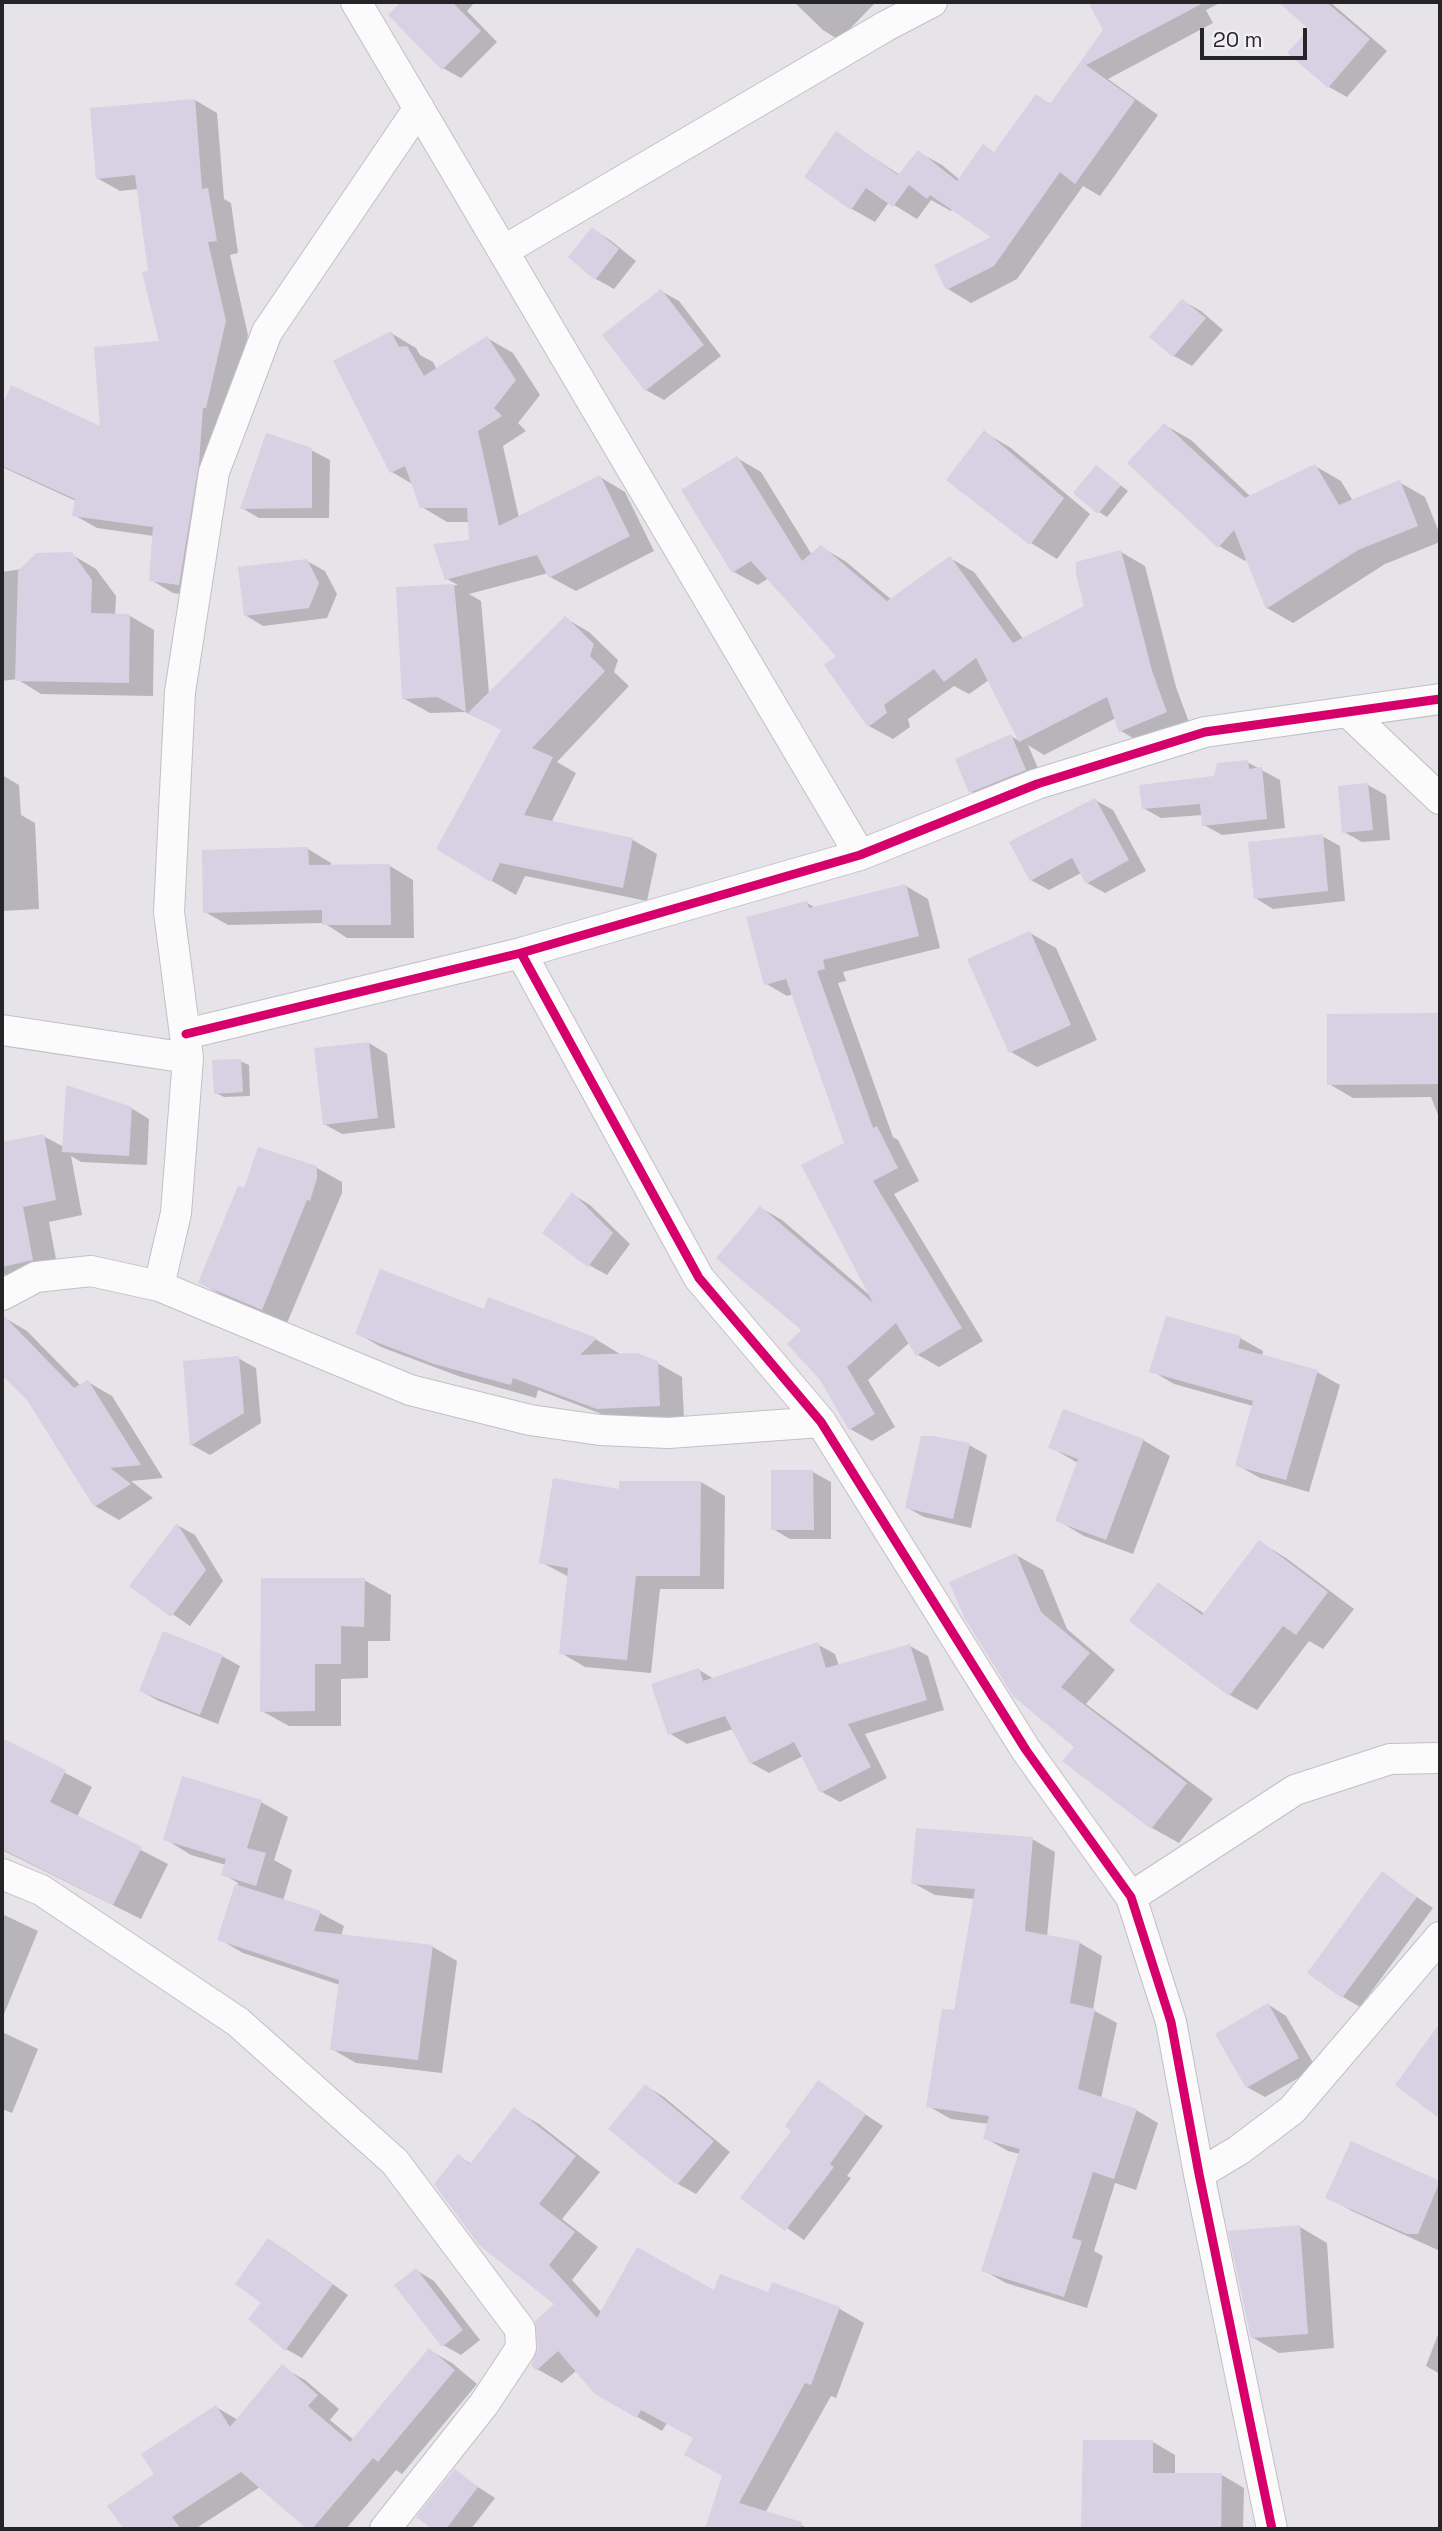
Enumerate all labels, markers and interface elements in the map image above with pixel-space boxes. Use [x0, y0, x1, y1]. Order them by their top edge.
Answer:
scale bar [1204, 14, 1311, 58]
text: 20 m [1213, 26, 1263, 53]

